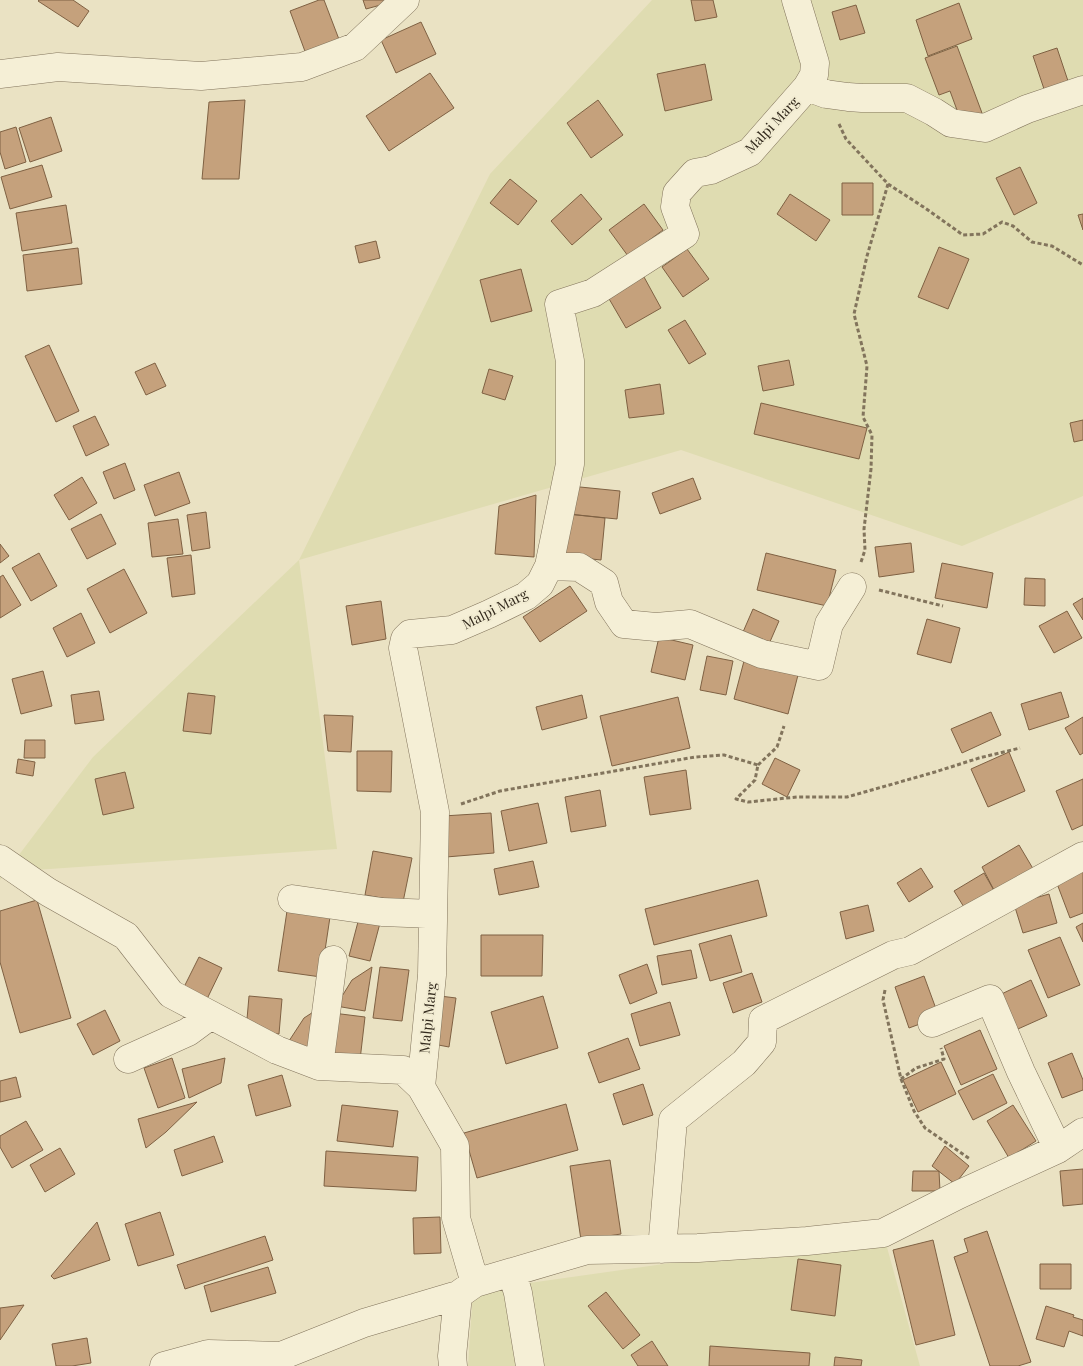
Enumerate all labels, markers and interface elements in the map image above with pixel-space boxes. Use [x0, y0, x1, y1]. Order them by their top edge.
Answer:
street label: Malpi Marg [740, 92, 803, 157]
street label: Malpi Marg [459, 584, 531, 633]
street label: Malpi Marg [414, 981, 441, 1055]

